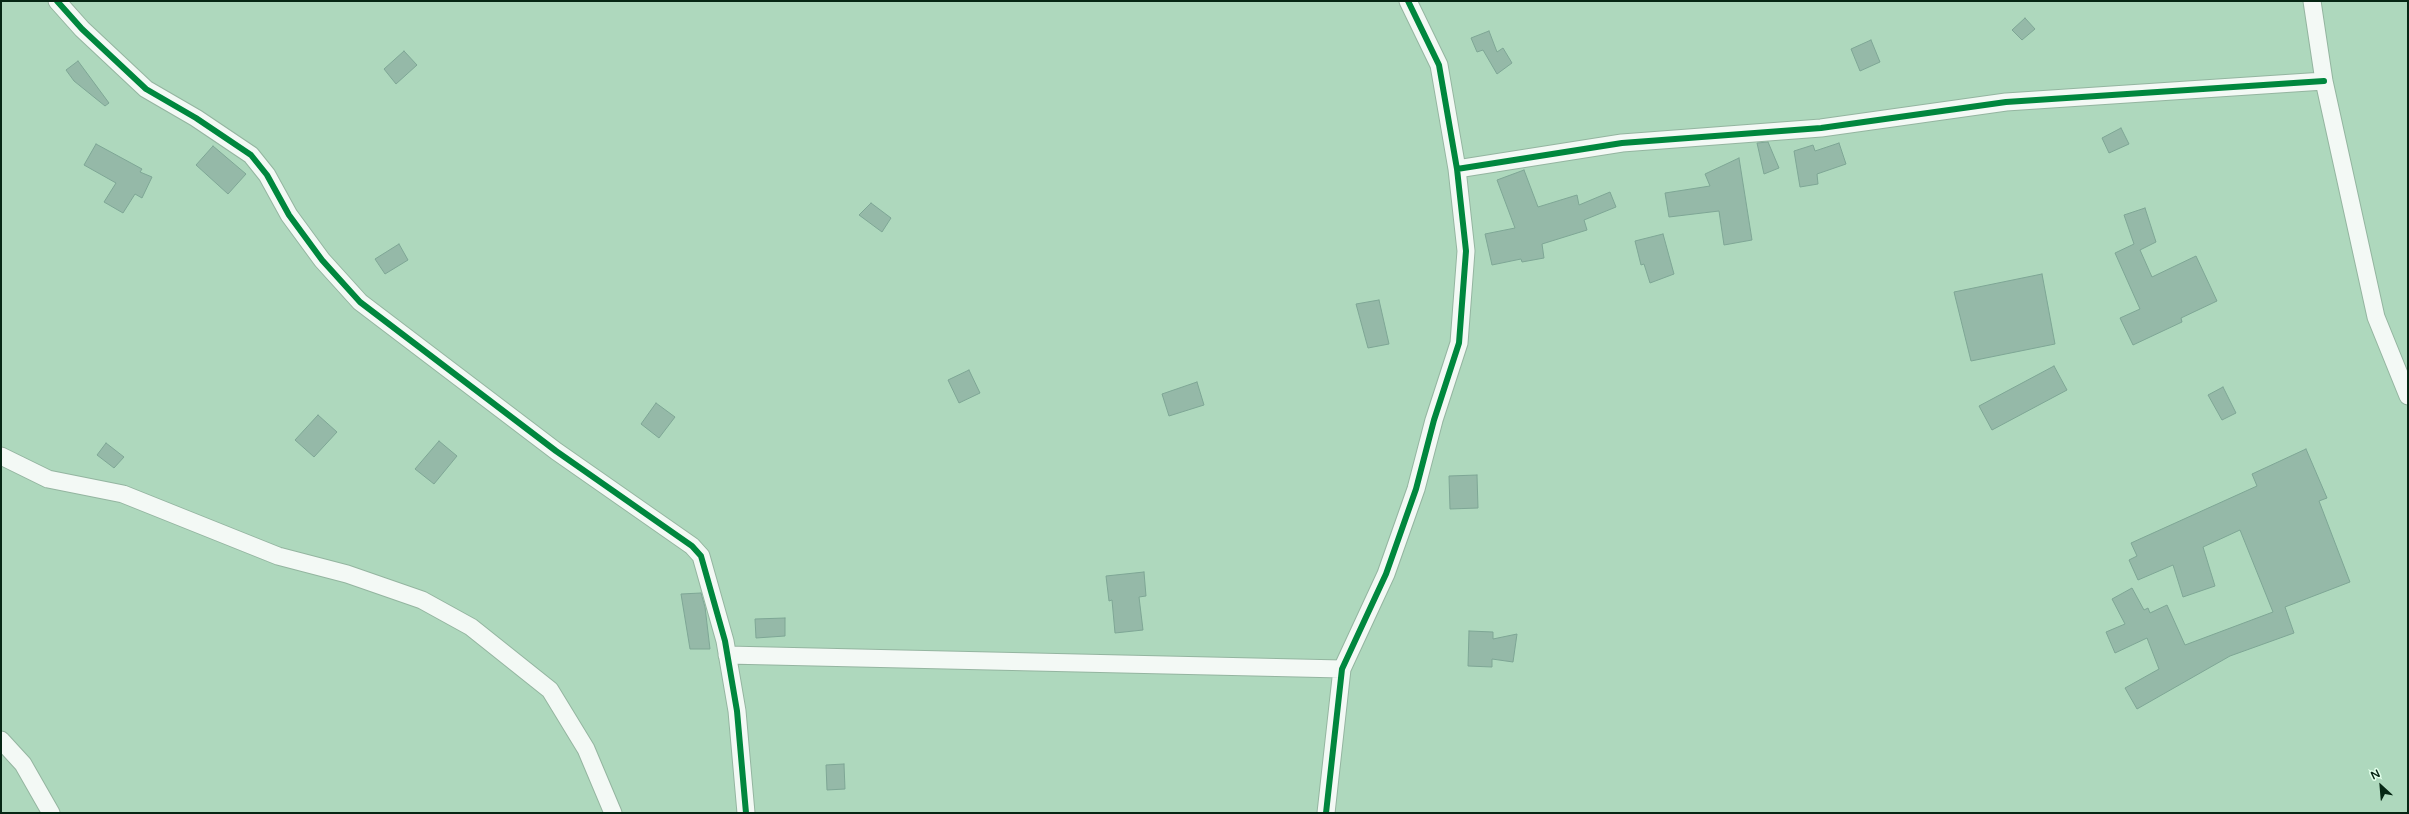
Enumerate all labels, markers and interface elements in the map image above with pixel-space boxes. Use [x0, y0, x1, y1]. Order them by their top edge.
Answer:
north arrow [2361, 766, 2401, 806]
text: N [2369, 767, 2382, 783]

